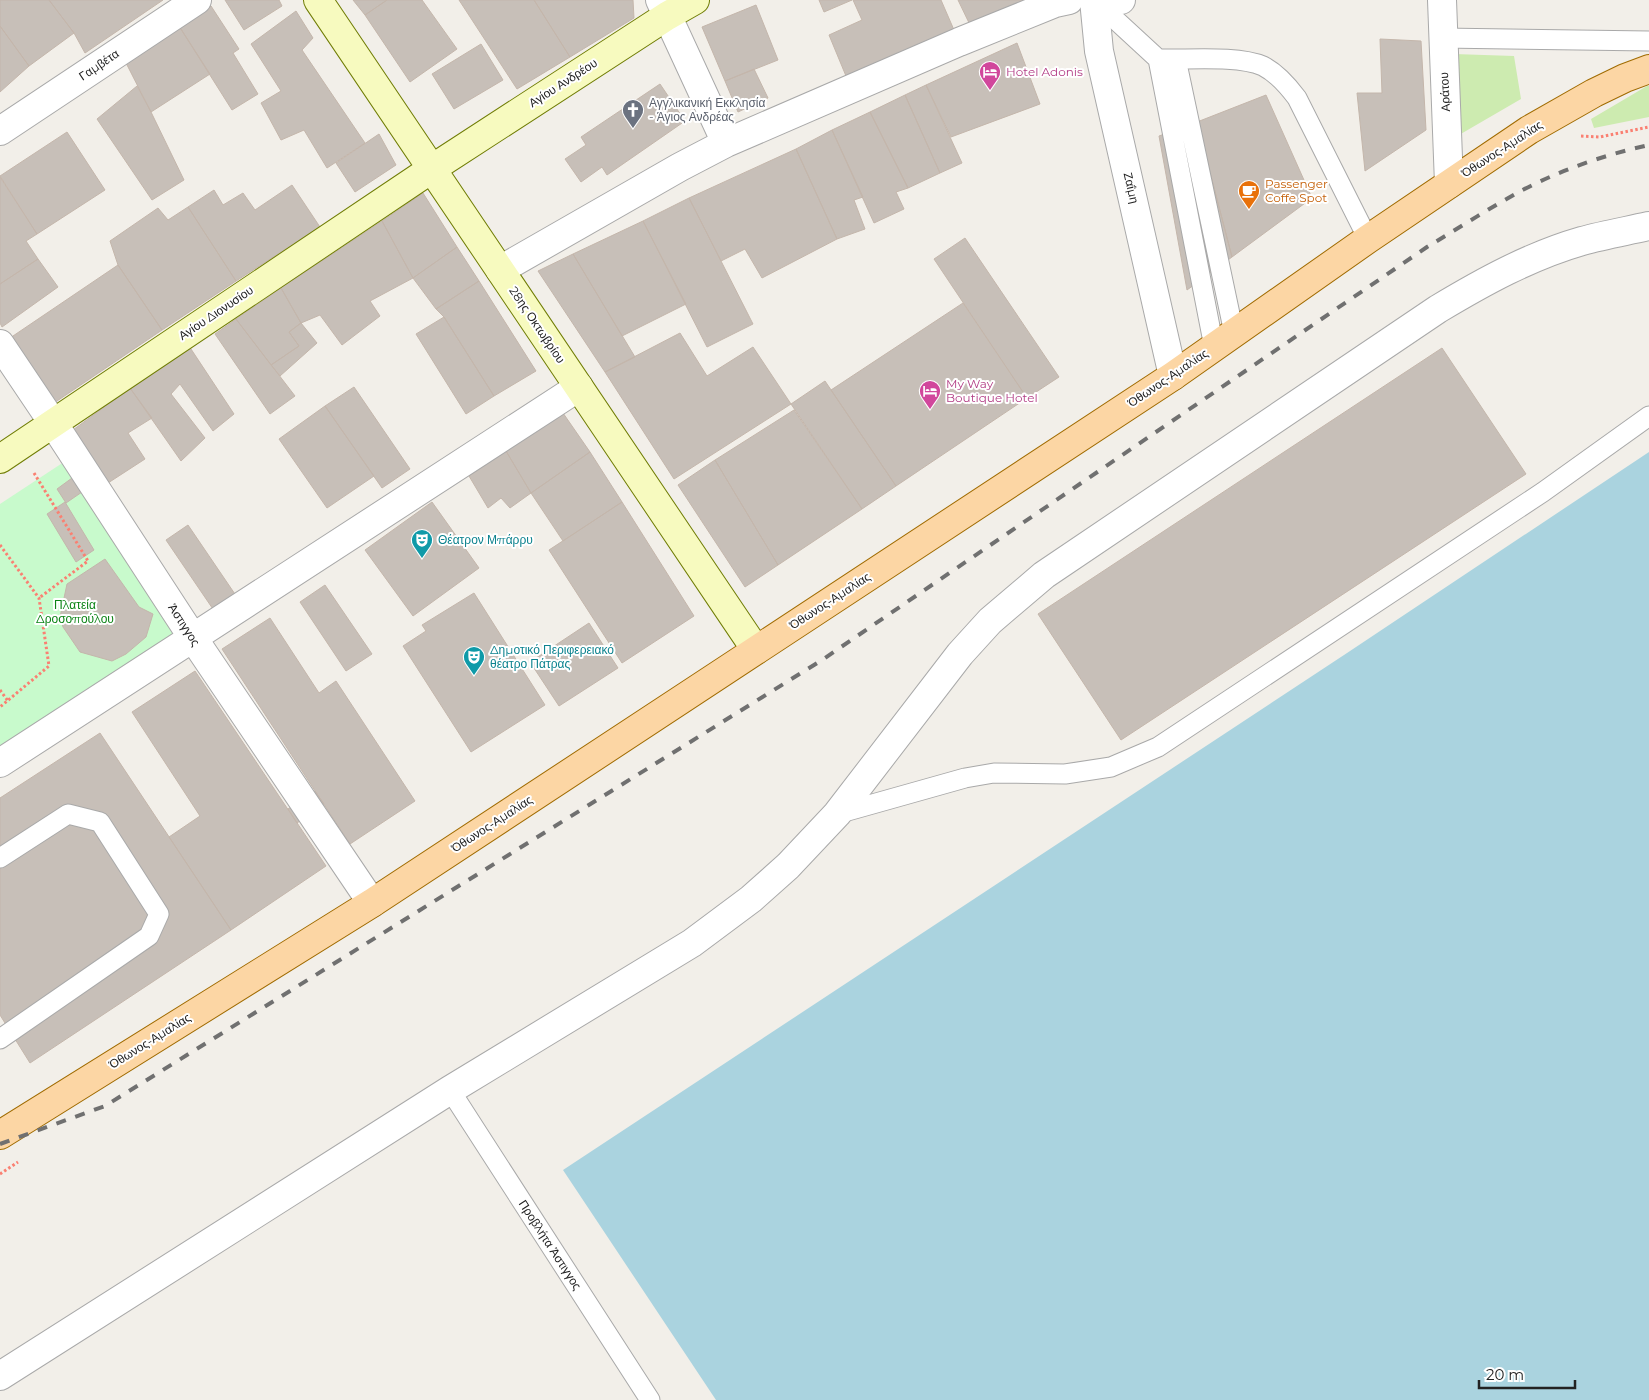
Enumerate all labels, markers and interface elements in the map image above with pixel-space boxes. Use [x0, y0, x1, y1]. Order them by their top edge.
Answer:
street label: Γαμβέτα [76, 46, 122, 84]
street label: Αγίου Ανδρέου [526, 55, 600, 110]
hotel icon: Hotel Adonis [978, 60, 1002, 91]
place label: Hotel Adonis [1006, 64, 1083, 79]
street label: Αράτου [1436, 72, 1453, 112]
place label: Αγγλικανική Εκκλησία - Άγιος Ανδρέας [649, 95, 765, 124]
church icon: Αγγλικανική Εκκλησία - Άγιος Ανδρέας [621, 98, 645, 129]
street label: Όθωνος-Αμαλίας [1458, 117, 1545, 181]
street label: Ζαΐμη [1121, 171, 1142, 205]
place label: Passenger Coffe Spot [1265, 176, 1328, 205]
cafe icon: Passenger Coffe Spot [1237, 179, 1261, 210]
street label: Αγίου Διονυσίου [176, 282, 256, 343]
street label: 28ης Οκτωβρίου [506, 284, 569, 366]
street label: Όθωνος-Αμαλίας [1124, 345, 1211, 410]
place label: My Way Boutique Hotel [946, 376, 1038, 405]
hotel icon: My Way Boutique Hotel [918, 379, 942, 410]
theatre icon: Θέατρον Μπάρρυ [410, 528, 434, 559]
place label: Θέατρον Μπάρρυ [438, 532, 533, 547]
street label: Όθωνος-Αμαλίας [786, 569, 873, 633]
park label: Πλατεία Δροσοπούλου [36, 597, 114, 626]
street label: Άστιγγος [165, 601, 204, 649]
place label: Δημοτικό Περιφερειακό θέατρο Πάτρας [490, 642, 614, 671]
theatre icon: Δημοτικό Περιφερειακό θέατρο Πάτρας [462, 645, 486, 676]
street label: Όθωνος-Αμαλίας [448, 792, 535, 856]
street label: Όθωνος-Αμαλίας [105, 1009, 193, 1072]
street label: Προβλήτα Άστιγγος [516, 1197, 585, 1293]
scale bar [1479, 1358, 1575, 1390]
text: 20 m [1486, 1365, 1524, 1384]

